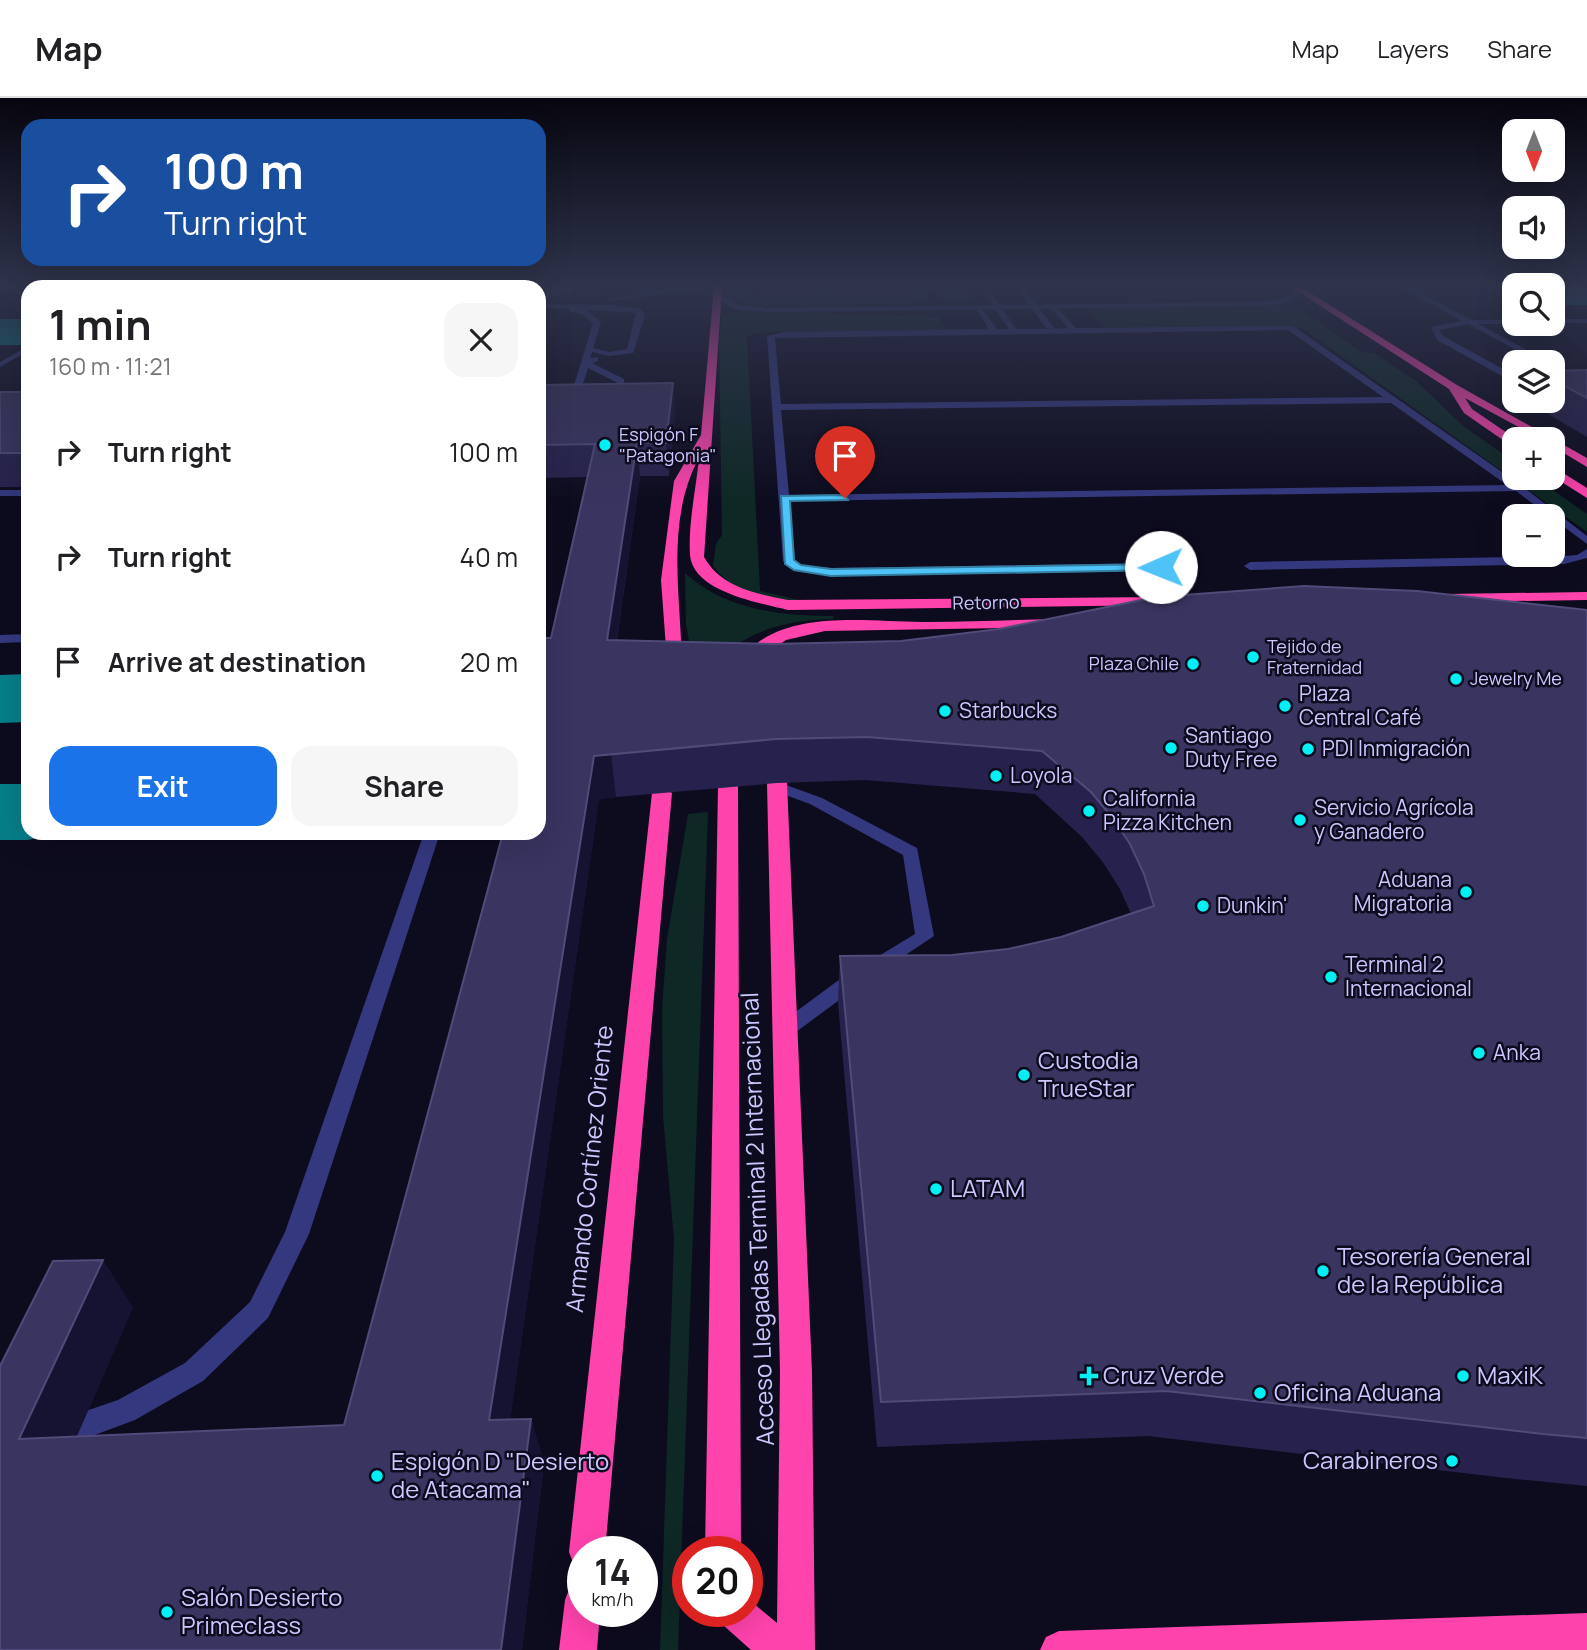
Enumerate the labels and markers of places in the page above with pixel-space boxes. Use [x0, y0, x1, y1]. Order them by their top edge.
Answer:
place label: Espigón F "Patagonia" [619, 422, 717, 467]
pin [815, 426, 875, 498]
marker: Espigón F "Patagonia" [597, 437, 613, 453]
place label: Tejido de Fraternidad [1267, 634, 1362, 679]
marker: Tejido de Fraternidad [1245, 649, 1261, 665]
place label: Plaza Chile [1089, 651, 1179, 675]
marker: Plaza Chile [1185, 656, 1201, 672]
place label: Jewelry Me [1470, 666, 1562, 690]
marker: Jewelry Me [1448, 671, 1464, 687]
place label: Plaza Central Café [1299, 679, 1421, 731]
place label: Starbucks [959, 696, 1057, 724]
marker: Plaza Central Café [1277, 698, 1293, 714]
marker: Starbucks [937, 703, 953, 719]
place label: Santiago Duty Free [1185, 721, 1277, 773]
place label: PDI Inmigración [1322, 734, 1470, 762]
marker: Santiago Duty Free [1163, 740, 1179, 756]
marker: PDI Inmigración [1300, 741, 1316, 757]
place label: Loyola [1010, 761, 1072, 789]
marker: Loyola [988, 768, 1004, 784]
place label: California Pizza Kitchen [1103, 784, 1232, 836]
place label: Servicio Agrícola y Ganadero [1314, 793, 1474, 845]
marker: California Pizza Kitchen [1081, 803, 1097, 819]
marker: Servicio Agrícola y Ganadero [1292, 812, 1308, 828]
place label: Aduana Migratoria [1354, 865, 1452, 917]
marker: Aduana Migratoria [1458, 884, 1474, 900]
place label: Dunkin' [1217, 891, 1288, 919]
marker: Dunkin' [1195, 898, 1211, 914]
place label: Terminal 2 Internacional [1345, 950, 1472, 1002]
marker: Terminal 2 Internacional [1323, 969, 1339, 985]
place label: Anka [1493, 1038, 1541, 1066]
place label: Custodia TrueStar [1038, 1043, 1139, 1104]
marker: Anka [1471, 1045, 1487, 1061]
marker: Custodia TrueStar [1016, 1067, 1032, 1083]
place label: LATAM [950, 1171, 1025, 1204]
marker: LATAM [928, 1181, 944, 1197]
place label: Tesorería General de la República [1337, 1239, 1531, 1300]
marker: Tesorería General de la República [1315, 1263, 1331, 1279]
place label: Cruz Verde [1103, 1358, 1224, 1391]
place label: MaxiK [1477, 1358, 1544, 1391]
marker: Cruz Verde [1081, 1368, 1097, 1384]
marker: MaxiK [1455, 1368, 1471, 1384]
place label: Oficina Aduana [1274, 1375, 1441, 1408]
marker: Oficina Aduana [1252, 1385, 1268, 1401]
place label: Carabineros [1303, 1443, 1438, 1476]
place label: Espigón D "Desierto de Atacama" [391, 1444, 609, 1505]
marker: Carabineros [1444, 1453, 1460, 1469]
marker: Espigón D "Desierto de Atacama" [369, 1468, 385, 1484]
place label: Salón Desierto Primeclass [181, 1580, 342, 1641]
marker: Salón Desierto Primeclass [159, 1604, 175, 1620]

